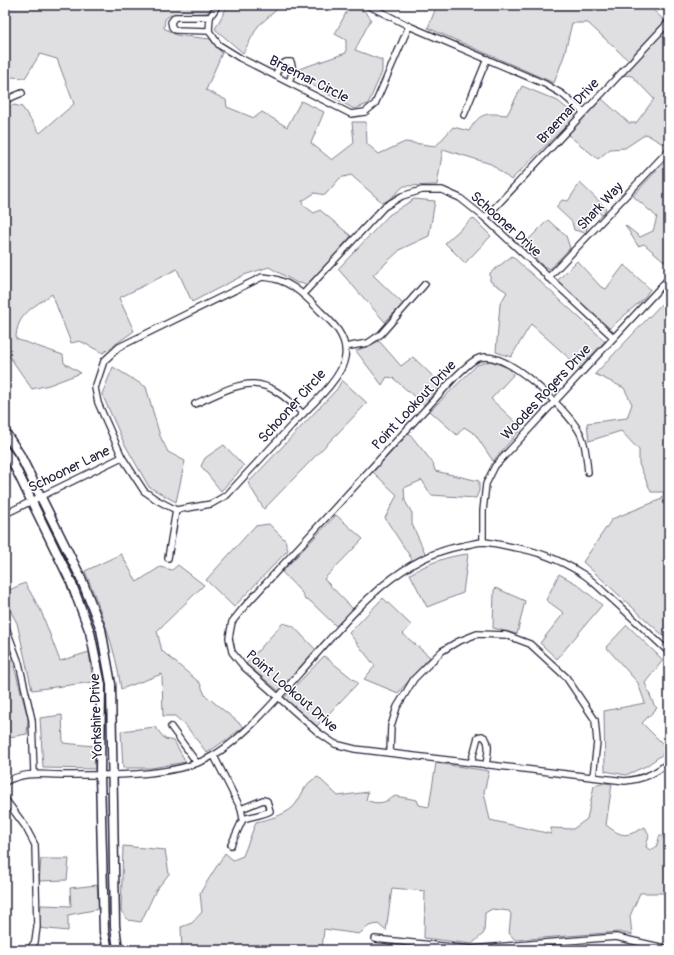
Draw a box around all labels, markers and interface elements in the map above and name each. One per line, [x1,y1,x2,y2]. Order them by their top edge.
street label: Braemar Circle [267,52,352,106]
street label: Braemar Drive [533,75,603,147]
street label: Shark Way [573,178,627,234]
street label: Schooner Drive [467,188,545,260]
street label: Woodes Rogers Drive [498,341,595,443]
street label: Point Lookout Drive [368,357,460,453]
street label: Schooner Circle [255,366,330,446]
street label: Schooner Lane [26,442,113,496]
street label: Point Lookout Drive [243,647,341,736]
street label: Yorkshire Drive [86,673,106,760]

